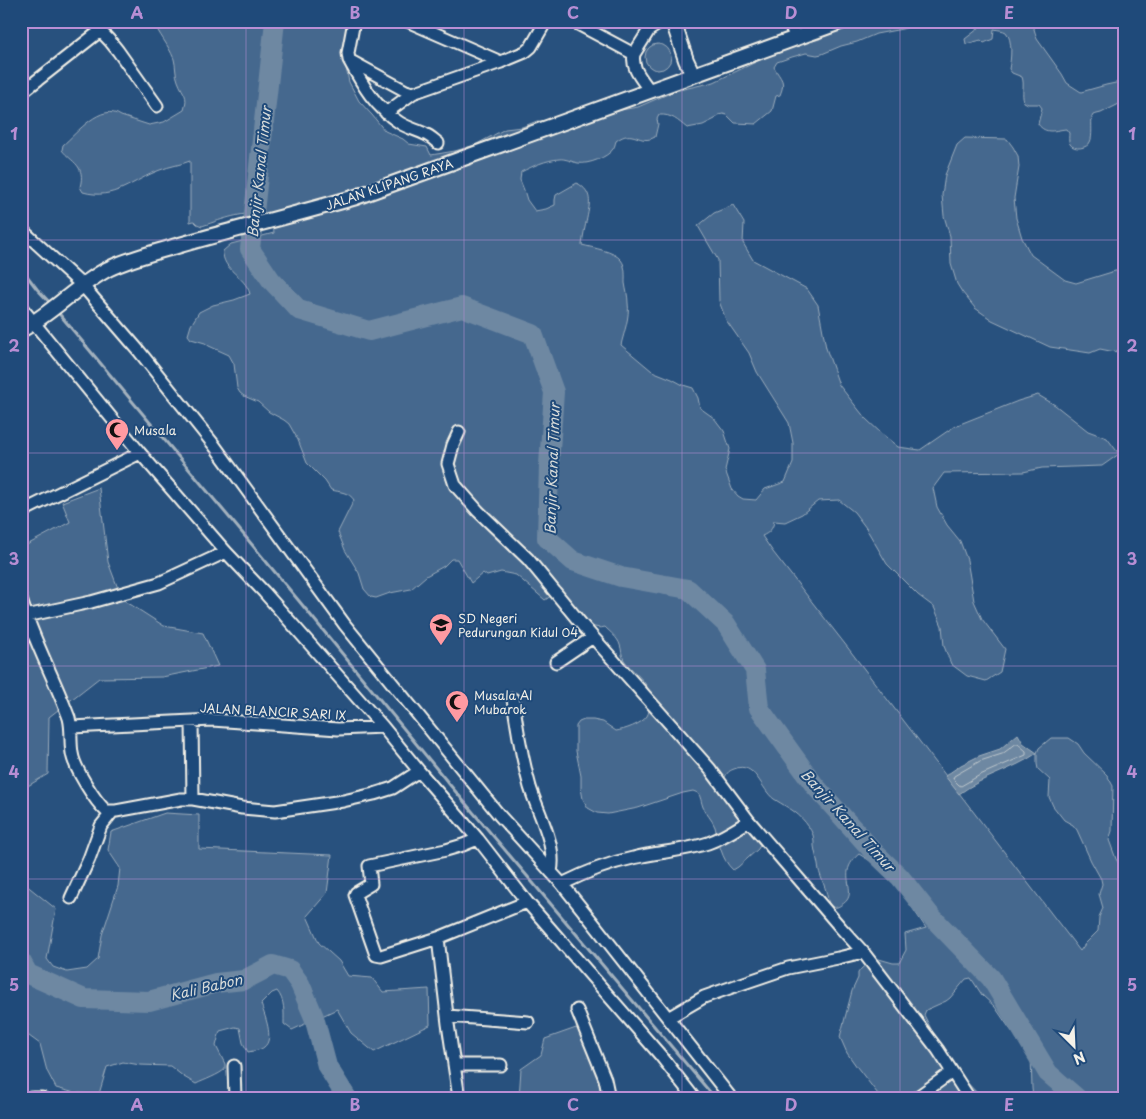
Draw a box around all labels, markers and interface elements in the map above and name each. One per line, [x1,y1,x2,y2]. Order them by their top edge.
text: A [131,0,144,24]
text: B [350,0,361,24]
text: C [567,0,579,24]
text: D [785,0,797,24]
text: E [1004,0,1014,24]
water label: Banjir Kanal Timur [242,104,277,238]
text: 1 [10,121,18,145]
text: 1 [1128,121,1136,145]
street label: JALAN KLIPANG RAYA [323,154,455,214]
text: 2 [8,333,20,357]
text: 2 [1126,333,1138,357]
water label: Banjir Kanal Timur [539,401,565,535]
mosque icon: Musala [104,417,130,451]
place label: Musala [134,421,177,439]
text: 3 [9,546,19,570]
text: 3 [1127,546,1137,570]
place label: SD Negeri Pedurungan Kidul 04 [458,609,578,641]
school or university icon: SD Negeri Pedurungan Kidul 04 [428,612,454,646]
place label: Musala Al Mubarok [474,686,532,718]
mosque icon: Musala Al Mubarok [444,689,470,723]
street label: JALAN BLANCIR SARI IX [199,698,347,724]
text: 4 [9,759,20,783]
text: 4 [1127,759,1138,783]
water label: Banjir Kanal Timur [796,764,901,877]
water label: Kali Babon [168,968,245,1005]
text: 5 [9,972,19,996]
text: 5 [1127,972,1137,996]
north arrow [1048,1022,1098,1072]
text: N [1070,1046,1089,1070]
text: A [131,1092,144,1116]
text: B [350,1092,361,1116]
text: C [567,1092,579,1116]
text: D [785,1092,797,1116]
text: E [1004,1092,1014,1116]

